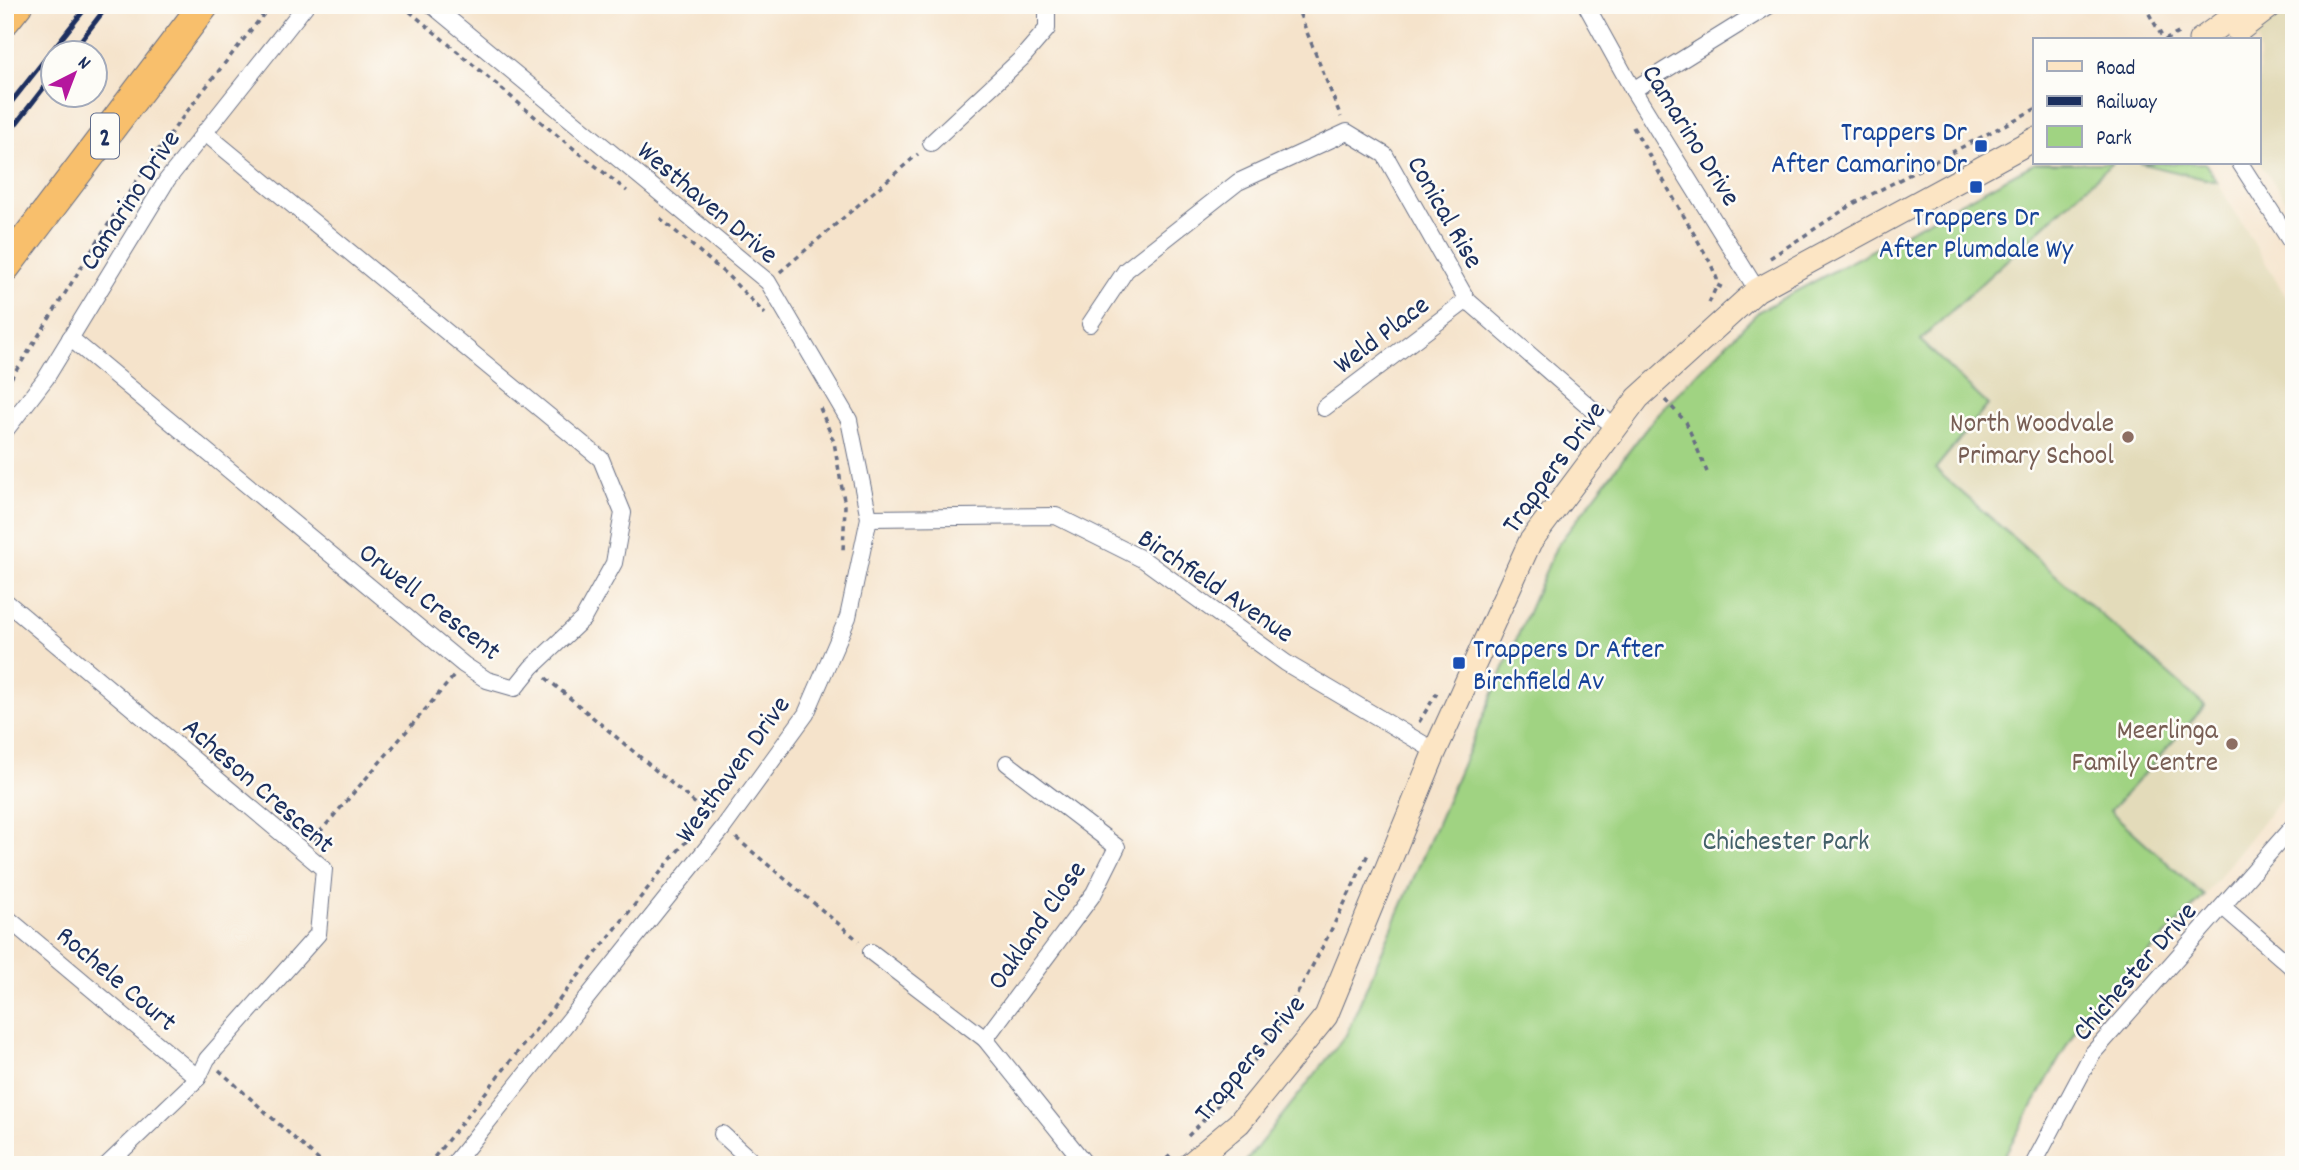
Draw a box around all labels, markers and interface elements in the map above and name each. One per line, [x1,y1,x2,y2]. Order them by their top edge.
north arrow [38,38,108,108]
legend [2033,38,2260,164]
text: N [71,51,96,77]
text: Road [2096,55,2135,85]
street label: Camarino Drive [1629,58,1748,215]
text: Railway [2096,89,2157,119]
road number: 2 [91,113,119,158]
place label: Trappers Dr After Camarino Dr [1771,115,1968,187]
street label: Camarino Drive [72,123,193,280]
text: Park [2096,125,2132,155]
street label: Westhaven Drive [626,134,785,276]
marker: Trappers Dr After Camarino Dr [1973,138,1989,154]
street label: Conical Rise [1394,150,1491,277]
marker: Trappers Dr After Plumdale Wy [1968,179,1984,195]
place label: Trappers Dr After Plumdale Wy [1879,200,2074,272]
street label: Weld Place [1327,288,1439,386]
street label: Trappers Drive [1494,394,1618,544]
place label: North Woodvale Primary School [1950,406,2114,478]
marker: North Woodvale Primary School [2120,429,2136,445]
street label: Birchfield Avenue [1128,521,1300,655]
street label: Orwell Crescent [348,535,508,673]
place label: Trappers Dr After Birchfield Av [1473,632,1664,704]
marker: Trappers Dr After Birchfield Av [1451,655,1467,671]
street label: Westhaven Drive [668,689,802,853]
street label: Acheson Crescent [172,710,342,865]
place label: Meerlinga Family Centre [2071,713,2219,785]
marker: Meerlinga Family Centre [2224,736,2240,752]
park label: Chichester Park [1702,824,1870,864]
street label: Oakland Close [980,854,1099,1000]
street label: Chichester Drive [2065,895,2209,1052]
street label: Rochele Court [46,918,184,1043]
street label: Trappers Drive [1187,988,1317,1133]

